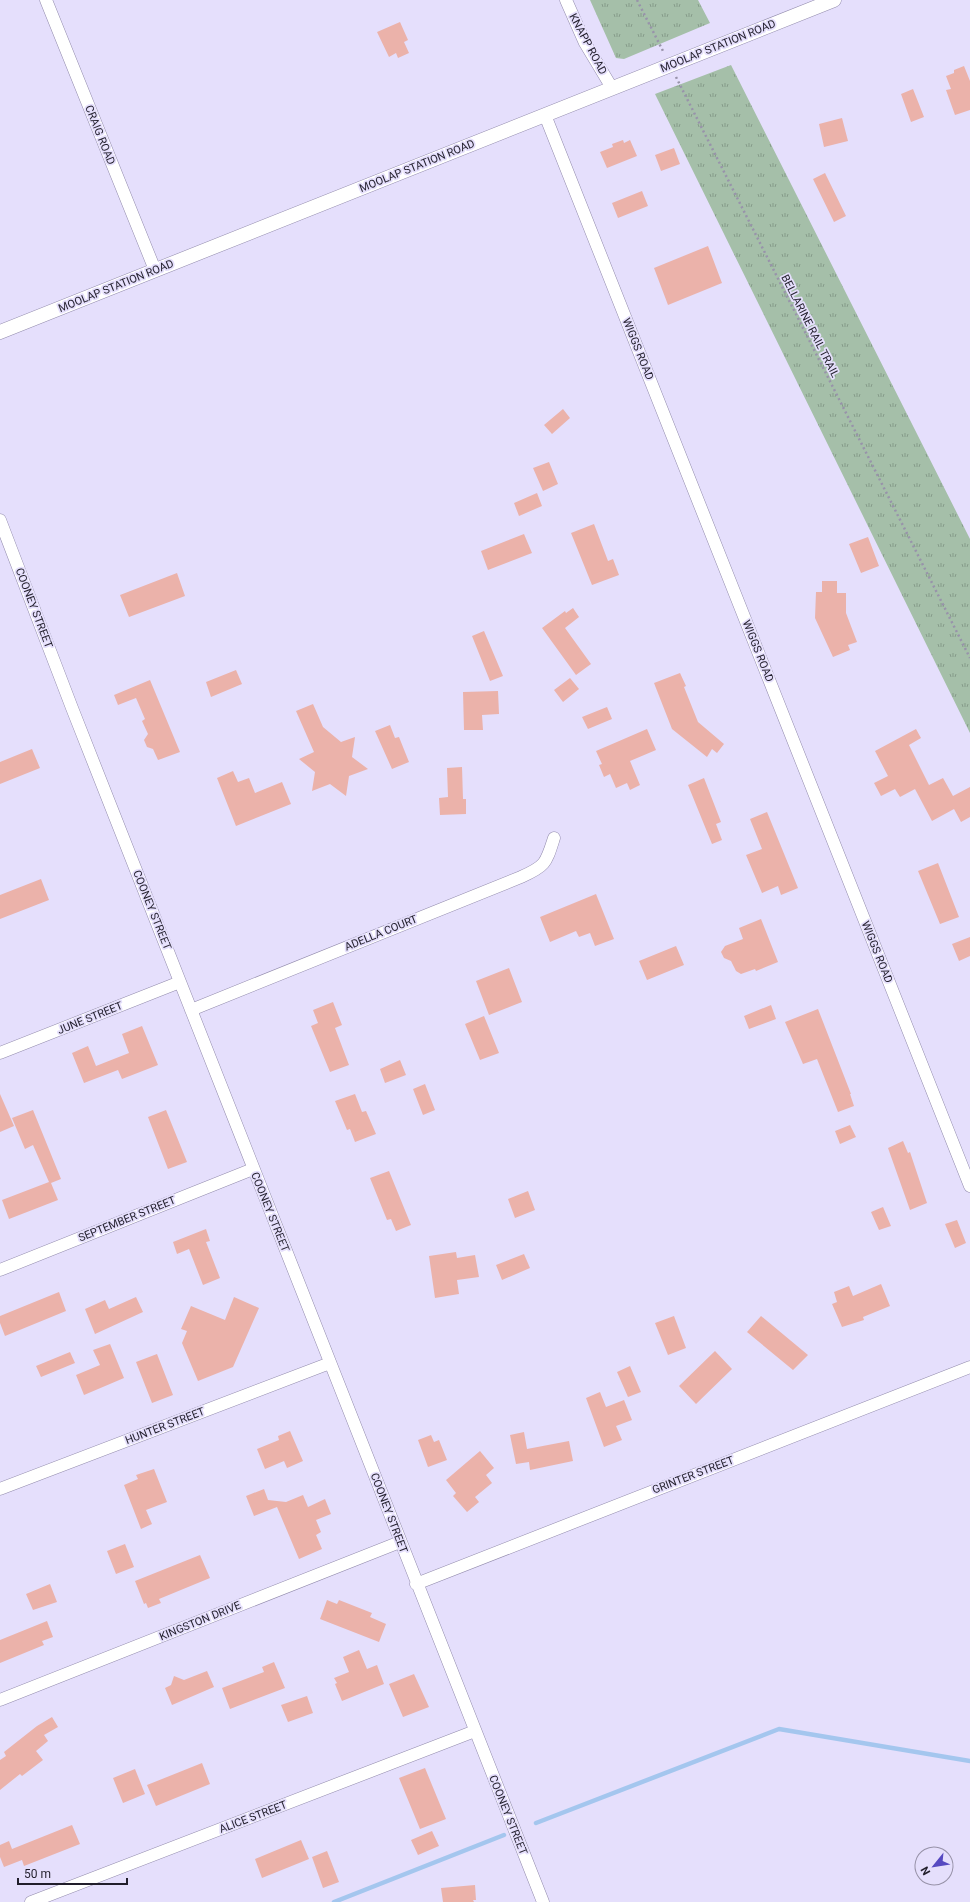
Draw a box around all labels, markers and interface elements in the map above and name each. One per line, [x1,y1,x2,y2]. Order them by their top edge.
street label: KNAPP ROAD [566,11,610,77]
street label: MOOLAP STATION ROAD [658,17,778,75]
street label: CRAIG ROAD [82,103,118,167]
street label: MOOLAP STATION ROAD [357,137,477,195]
street label: MOOLAP STATION ROAD [56,257,176,315]
street label: BELLARINE RAIL TRAIL [778,272,842,380]
street label: WIGGS ROAD [620,316,656,382]
street label: COONEY STREET [13,566,55,650]
street label: WIGGS ROAD [740,618,776,684]
street label: COONEY STREET [130,868,174,952]
street label: ADELLA COURT [343,912,420,954]
street label: WIGGS ROAD [859,919,895,985]
street label: JUNE STREET [56,999,125,1037]
street label: COONEY STREET [248,1170,292,1254]
street label: SEPTEMBER STREET [76,1193,178,1244]
street label: HUNTER STREET [123,1405,207,1447]
street label: GRINTER STREET [650,1453,736,1497]
street label: COONEY STREET [368,1471,410,1555]
street label: KINGSTON DRIVE [157,1599,243,1643]
street label: COONEY STREET [486,1773,530,1857]
street label: ALICE STREET [217,1798,289,1836]
north arrow [914,1846,954,1886]
scale bar [18,1860,127,1886]
text: N [918,1864,933,1877]
text: 50 m [24,1867,51,1881]

